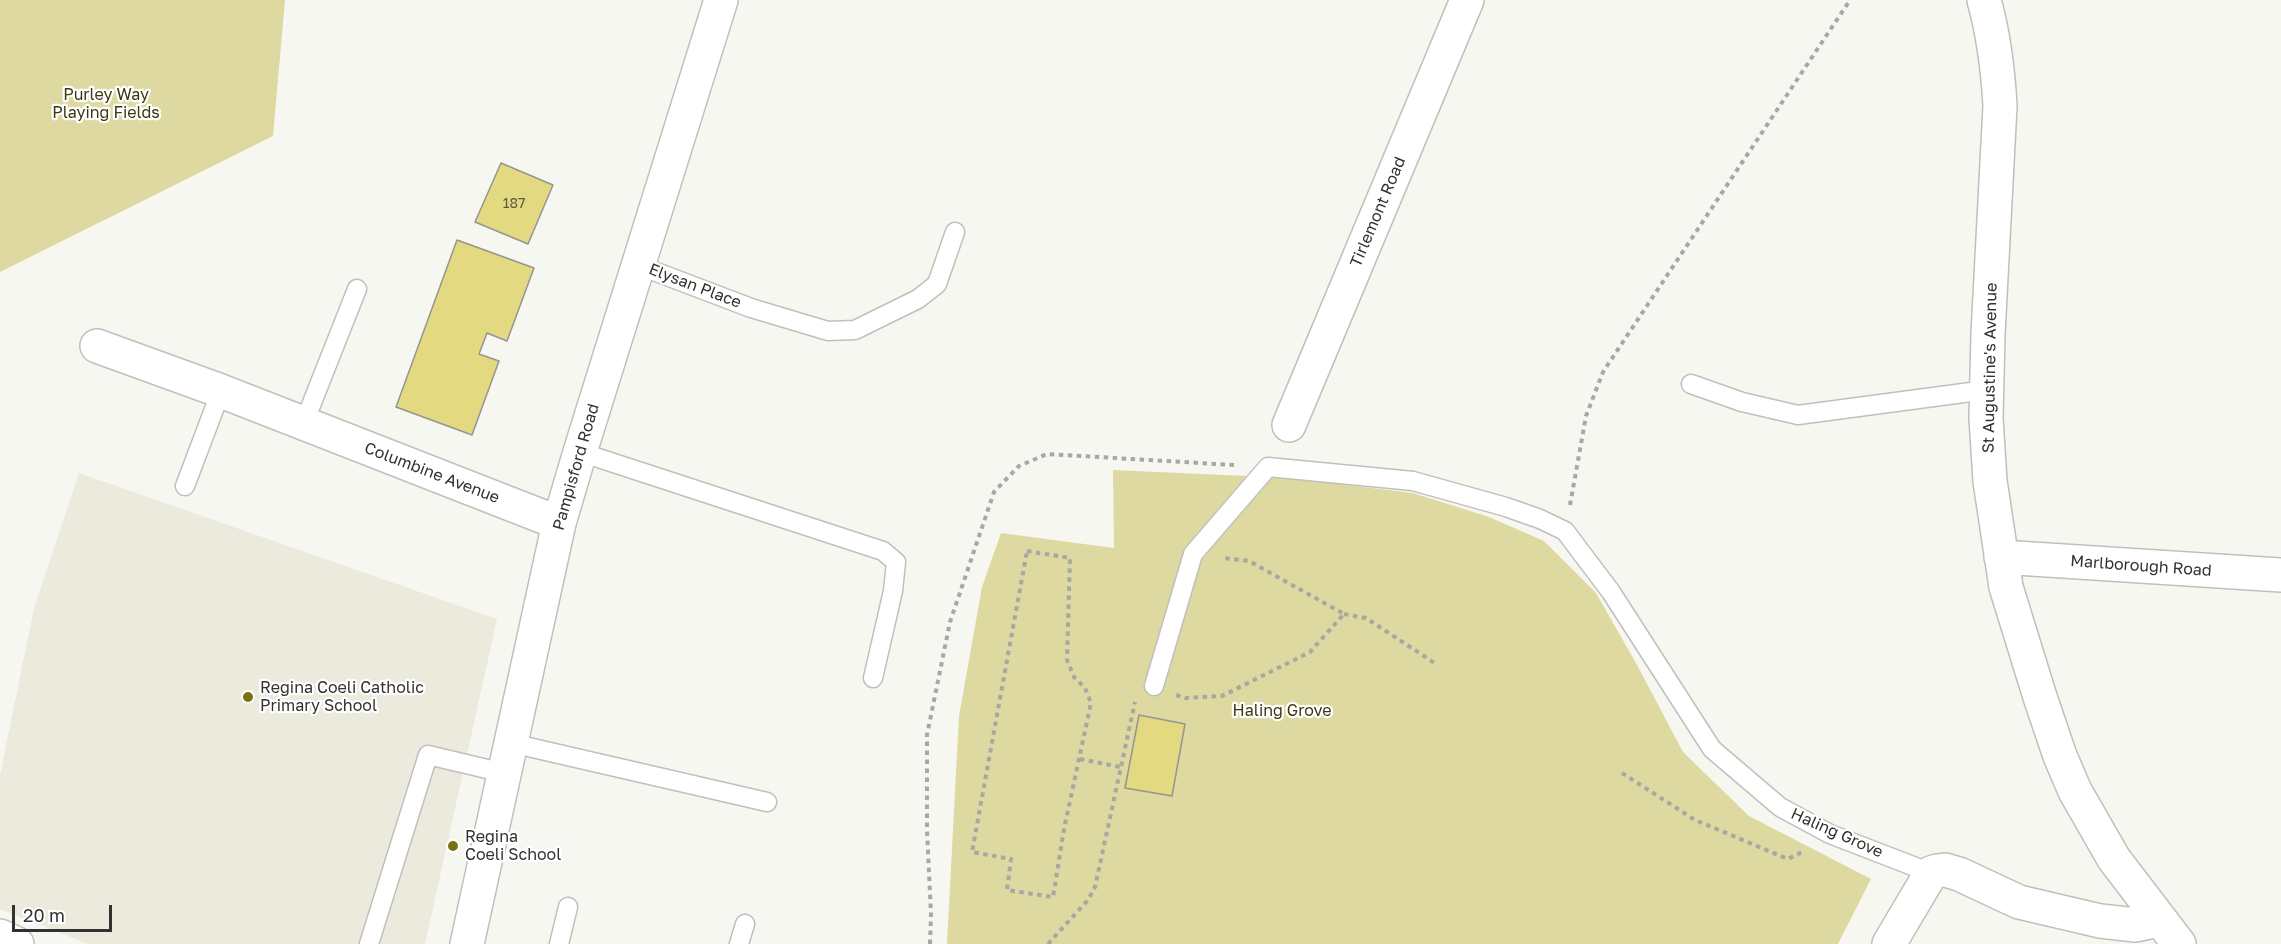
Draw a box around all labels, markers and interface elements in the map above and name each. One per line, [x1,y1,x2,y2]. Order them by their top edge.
park label: Purley Way Playing Fields [52,85,160,123]
street label: Tirlemont Road [1346,154,1410,270]
house number: 187 [503,196,525,212]
street label: Elysan Place [646,260,744,312]
street label: St Augustine's Avenue [1979,283,2001,453]
street label: Pampisford Road [549,402,603,532]
street label: Columbine Avenue [362,438,502,508]
street label: Marlborough Road [2070,551,2212,581]
place label: Regina Coeli Catholic Primary School [260,678,424,716]
marker: Regina Coeli Catholic Primary School [241,690,255,704]
park label: Haling Grove [1233,701,1331,721]
street label: Haling Grove [1788,804,1886,862]
place label: Regina Coeli School [465,827,561,865]
marker: Regina Coeli School [446,839,460,853]
scale bar [15,893,116,931]
text: 20 m [23,904,65,926]

